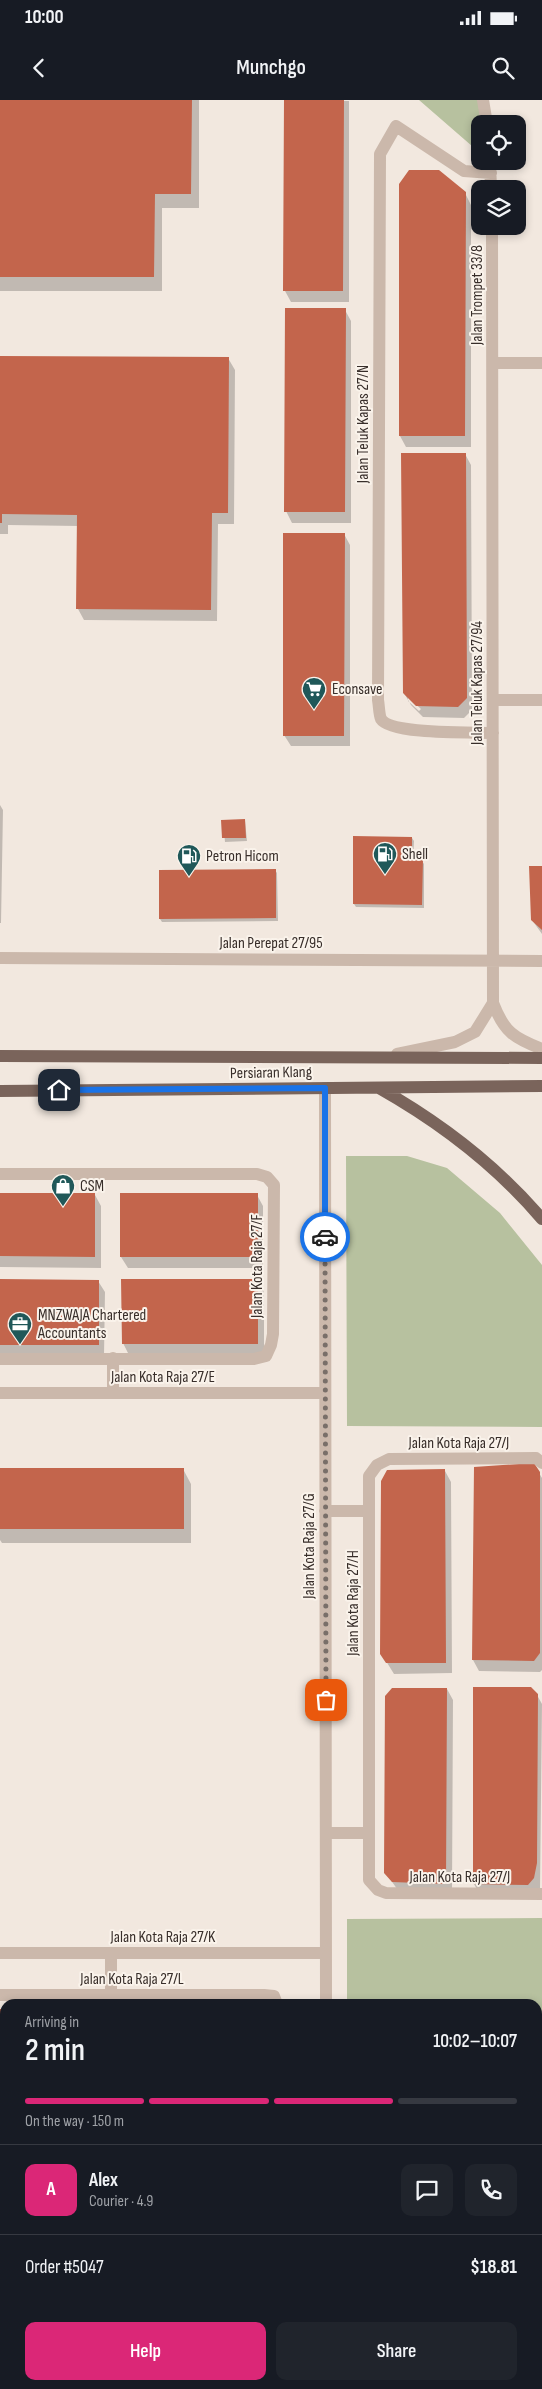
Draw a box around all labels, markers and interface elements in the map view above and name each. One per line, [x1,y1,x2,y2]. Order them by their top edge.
text: 10:00 [25,6,64,29]
icon: back [25,54,53,82]
text: Munchgo [236,54,306,81]
icon: search [489,54,517,82]
map controls [471,115,526,235]
button: locate [471,115,526,170]
button: layers [471,180,526,235]
street label: Jalan Trompet 33/8 [468,245,487,346]
street label: Jalan Teluk Kapas 27/N [354,365,373,484]
street label: Jalan Teluk Kapas 27/94 [468,621,487,746]
supermarket icon: Econsave [301,676,327,710]
place label: Econsave [332,680,383,699]
fuel station icon: Shell [372,841,398,875]
fuel station icon: Petron Hicom [176,843,202,877]
place label: Shell [402,845,428,864]
place label: Petron Hicom [206,847,279,866]
street label: Jalan Perepat 27/95 [218,934,323,953]
street label: Persiaran Klang [230,1063,312,1083]
pin [38,1069,80,1111]
icon: home [45,1076,73,1104]
shop icon: CSM [50,1173,76,1207]
place label: CSM [80,1177,104,1196]
courier [300,1212,350,1262]
street label: Jalan Kota Raja 27/F [248,1214,267,1319]
icon: car [311,1223,339,1251]
place label: MNZWAJA Chartered Accountants [37,1306,146,1343]
office icon: MNZWAJA Chartered Accountants [7,1311,33,1345]
street label: Jalan Kota Raja 27/E [110,1368,215,1387]
street label: Jalan Kota Raja 27/J [408,1434,509,1453]
street label: Jalan Kota Raja 27/G [300,1493,319,1600]
street label: Jalan Kota Raja 27/H [344,1550,363,1657]
pin [305,1679,347,1721]
icon: bag [312,1686,340,1714]
street label: Jalan Kota Raja 27/J [409,1868,510,1887]
street label: Jalan Kota Raja 27/K [110,1928,216,1947]
street label: Jalan Kota Raja 27/L [79,1970,184,1989]
text: Arriving in [25,2013,79,2032]
text: 10:02–10:07 [433,2030,517,2053]
text: 2 min [25,2031,85,2070]
text: On the way · 150 m [25,2112,124,2131]
button: chat [401,2164,453,2216]
button: phone [465,2164,517,2216]
text: Alex [89,2169,118,2192]
text: A [46,2178,56,2201]
text: Courier · 4.9 [89,2192,153,2211]
text: Order #5047 [25,2256,104,2279]
text: $18.81 [470,2256,517,2279]
button: Help [25,2322,266,2380]
button: Share [276,2322,517,2380]

